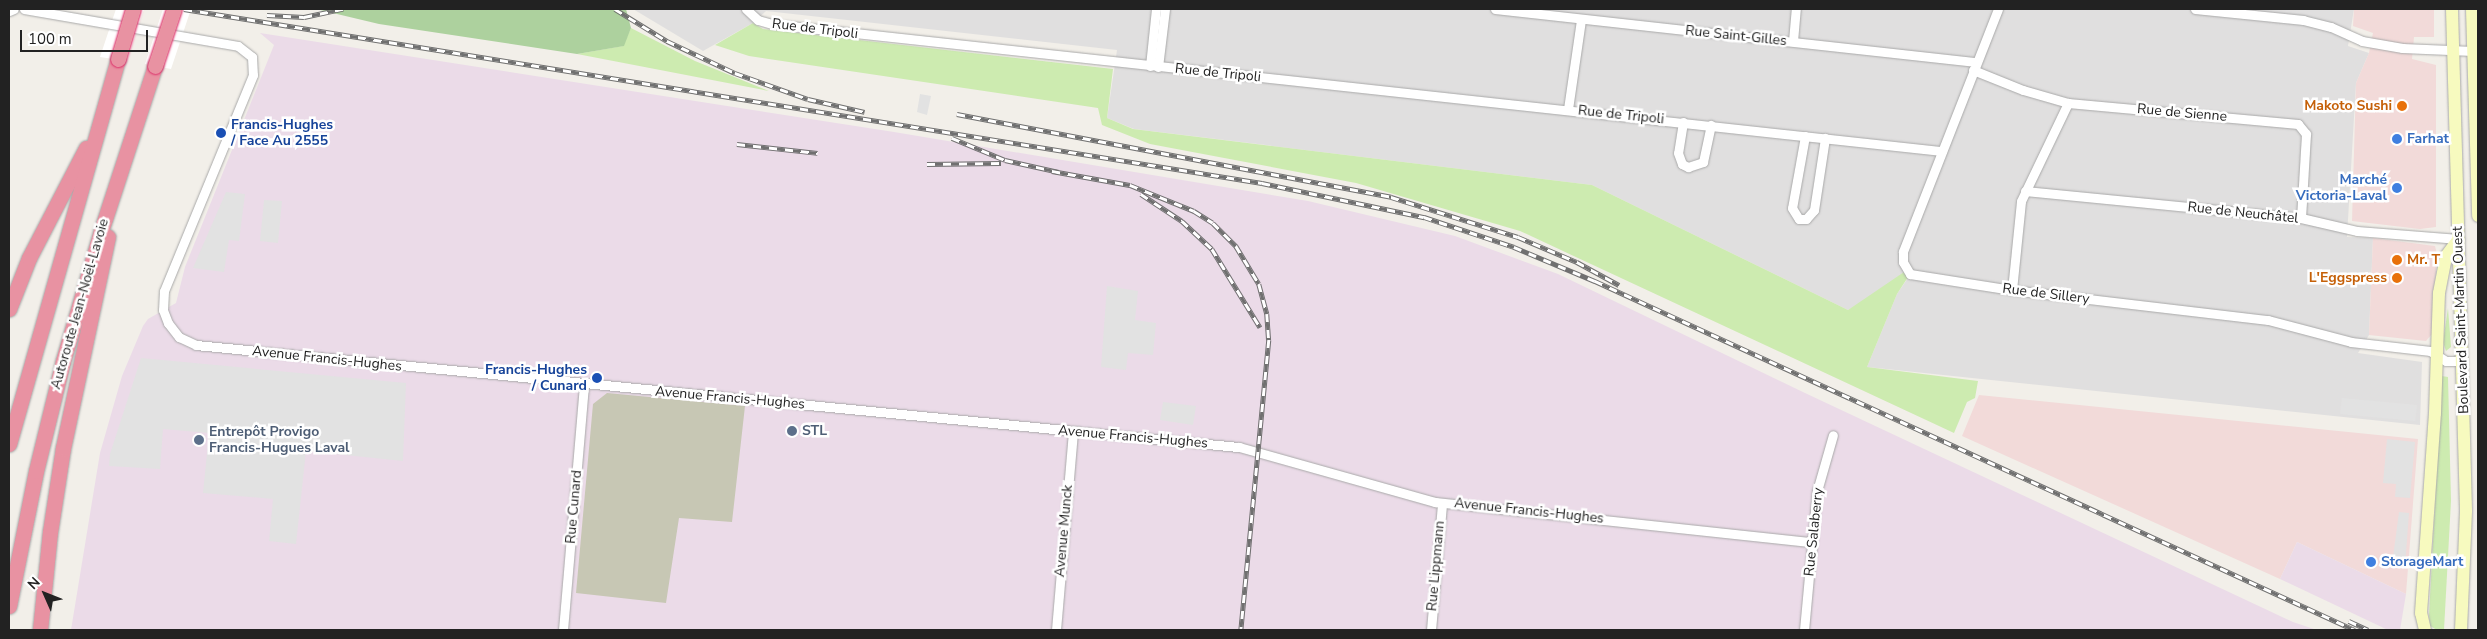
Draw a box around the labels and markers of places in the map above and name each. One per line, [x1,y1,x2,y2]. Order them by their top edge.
place label: Makoto Sushi [2304,98,2392,114]
marker: Makoto Sushi [2396,100,2408,112]
place label: Francis-Hughes / Face Au 2555 [231,117,333,150]
marker: Francis-Hughes / Face Au 2555 [215,127,227,139]
place label: Farhat [2407,131,2449,147]
marker: Farhat [2391,133,2403,145]
place label: Marché Victoria-Laval [2296,172,2387,204]
marker: Marché Victoria-Laval [2391,182,2403,194]
place label: Mr. T [2407,252,2440,268]
marker: Mr. T [2391,254,2403,266]
place label: L'Eggspress [2309,270,2387,286]
marker: L'Eggspress [2391,272,2403,284]
place label: Francis-Hughes / Cunard [485,362,587,394]
marker: Francis-Hughes / Cunard [591,372,603,384]
place label: STL [802,423,827,439]
place label: Entrepôt Provigo Francis-Hugues Laval [209,424,350,457]
marker: STL [786,425,798,437]
marker: Entrepôt Provigo Francis-Hugues Laval [193,434,205,446]
place label: StorageMart [2381,554,2463,570]
marker: StorageMart [2365,556,2377,568]

